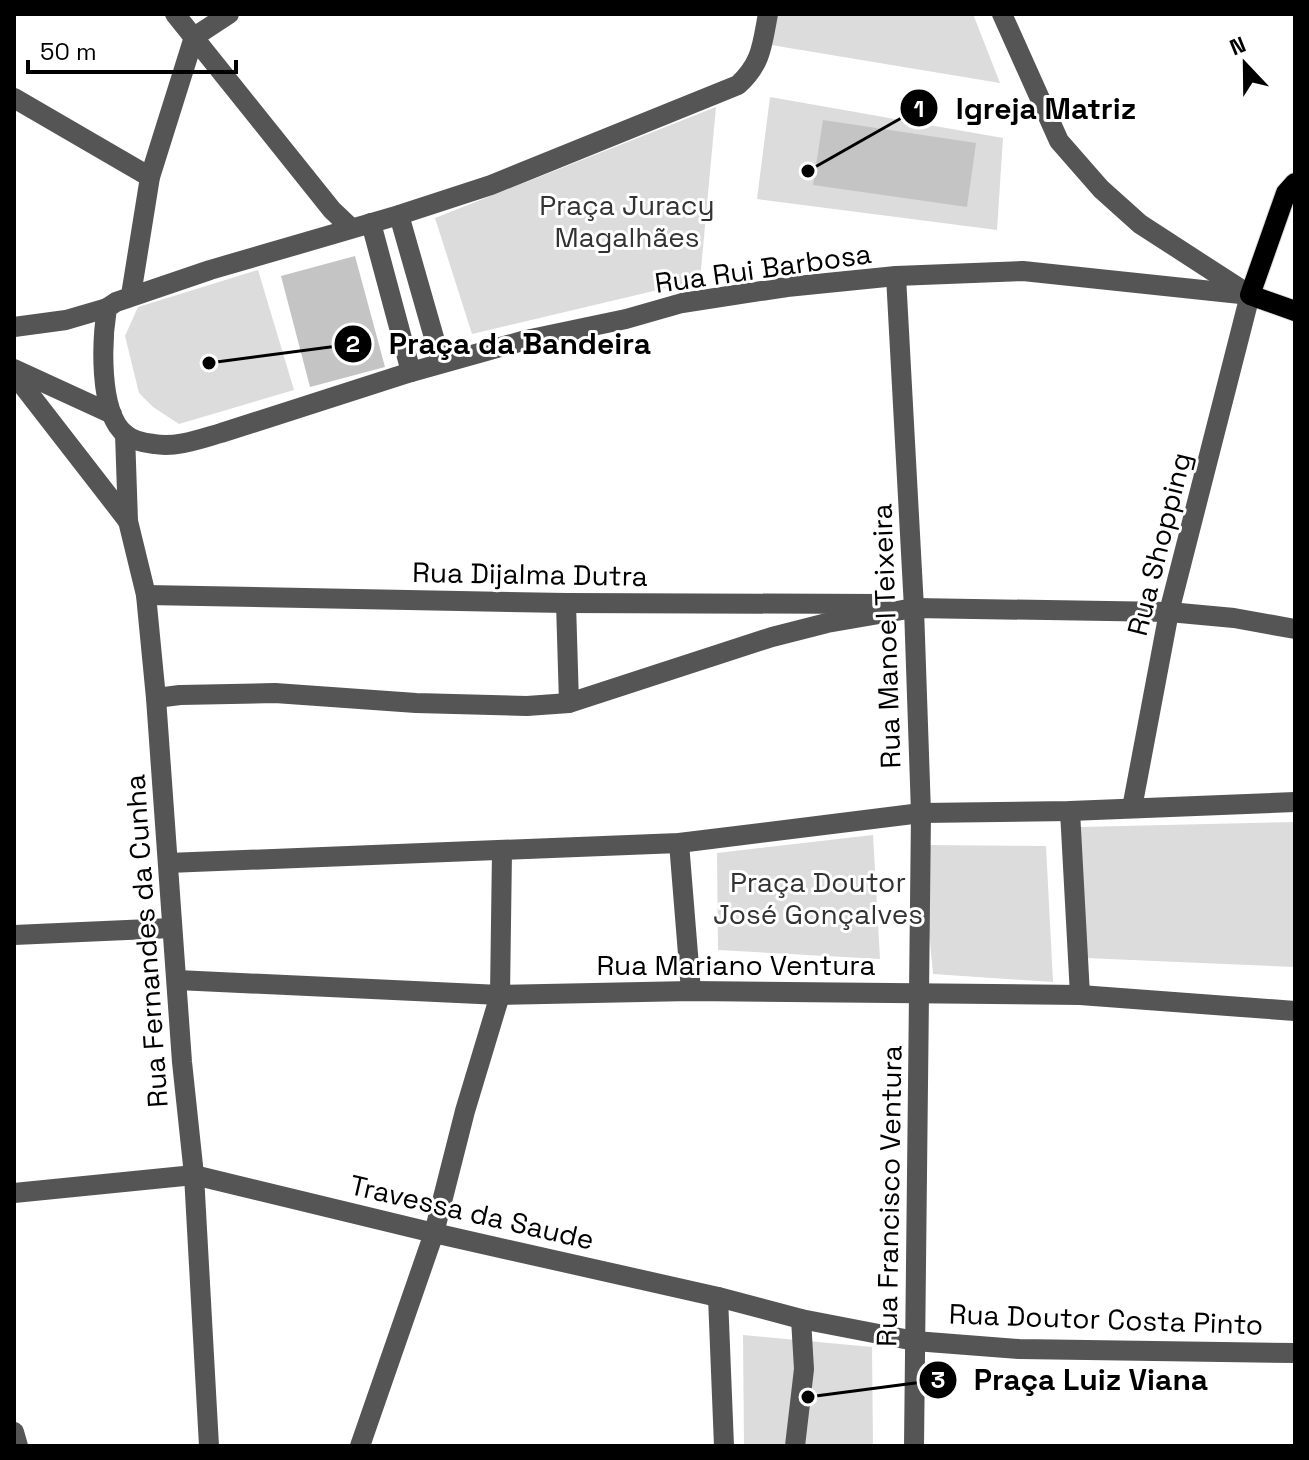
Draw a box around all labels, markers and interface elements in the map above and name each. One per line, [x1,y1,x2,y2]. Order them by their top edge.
scale bar [28,24,236,74]
north arrow [1205,24,1285,104]
text: N [1225,30,1250,61]
text: 50 m [40,36,97,67]
callout: Igreja Matriz [899,81,1152,135]
text: Igreja Matriz [956,89,1136,128]
text: 1 [914,93,924,124]
park label: Praça Juracy Magalhães [539,187,715,255]
street label: Rua Rui Barbosa [652,235,874,301]
callout: Praça da Bandeira [333,317,667,371]
text: Praça da Bandeira [389,324,651,363]
text: 2 [346,328,360,359]
street label: Rua Shopping [1119,449,1199,639]
street label: Rua Manoel Teixeira [863,503,909,769]
street label: Rua Dijalma Dutra [412,554,648,594]
street label: Rua Fernandes da Cunha [116,773,176,1109]
park label: Praça Doutor José Gonçalves [713,864,923,932]
street label: Rua Mariano Ventura [596,947,876,983]
street label: Rua Francisco Ventura [868,1045,910,1347]
street label: Travessa da Saude [346,1166,598,1258]
street label: Rua Doutor Costa Pinto [948,1296,1264,1342]
callout: Praça Luiz Viana [918,1353,1224,1407]
text: Praça Luiz Viana [974,1360,1208,1399]
text: 3 [931,1364,945,1395]

